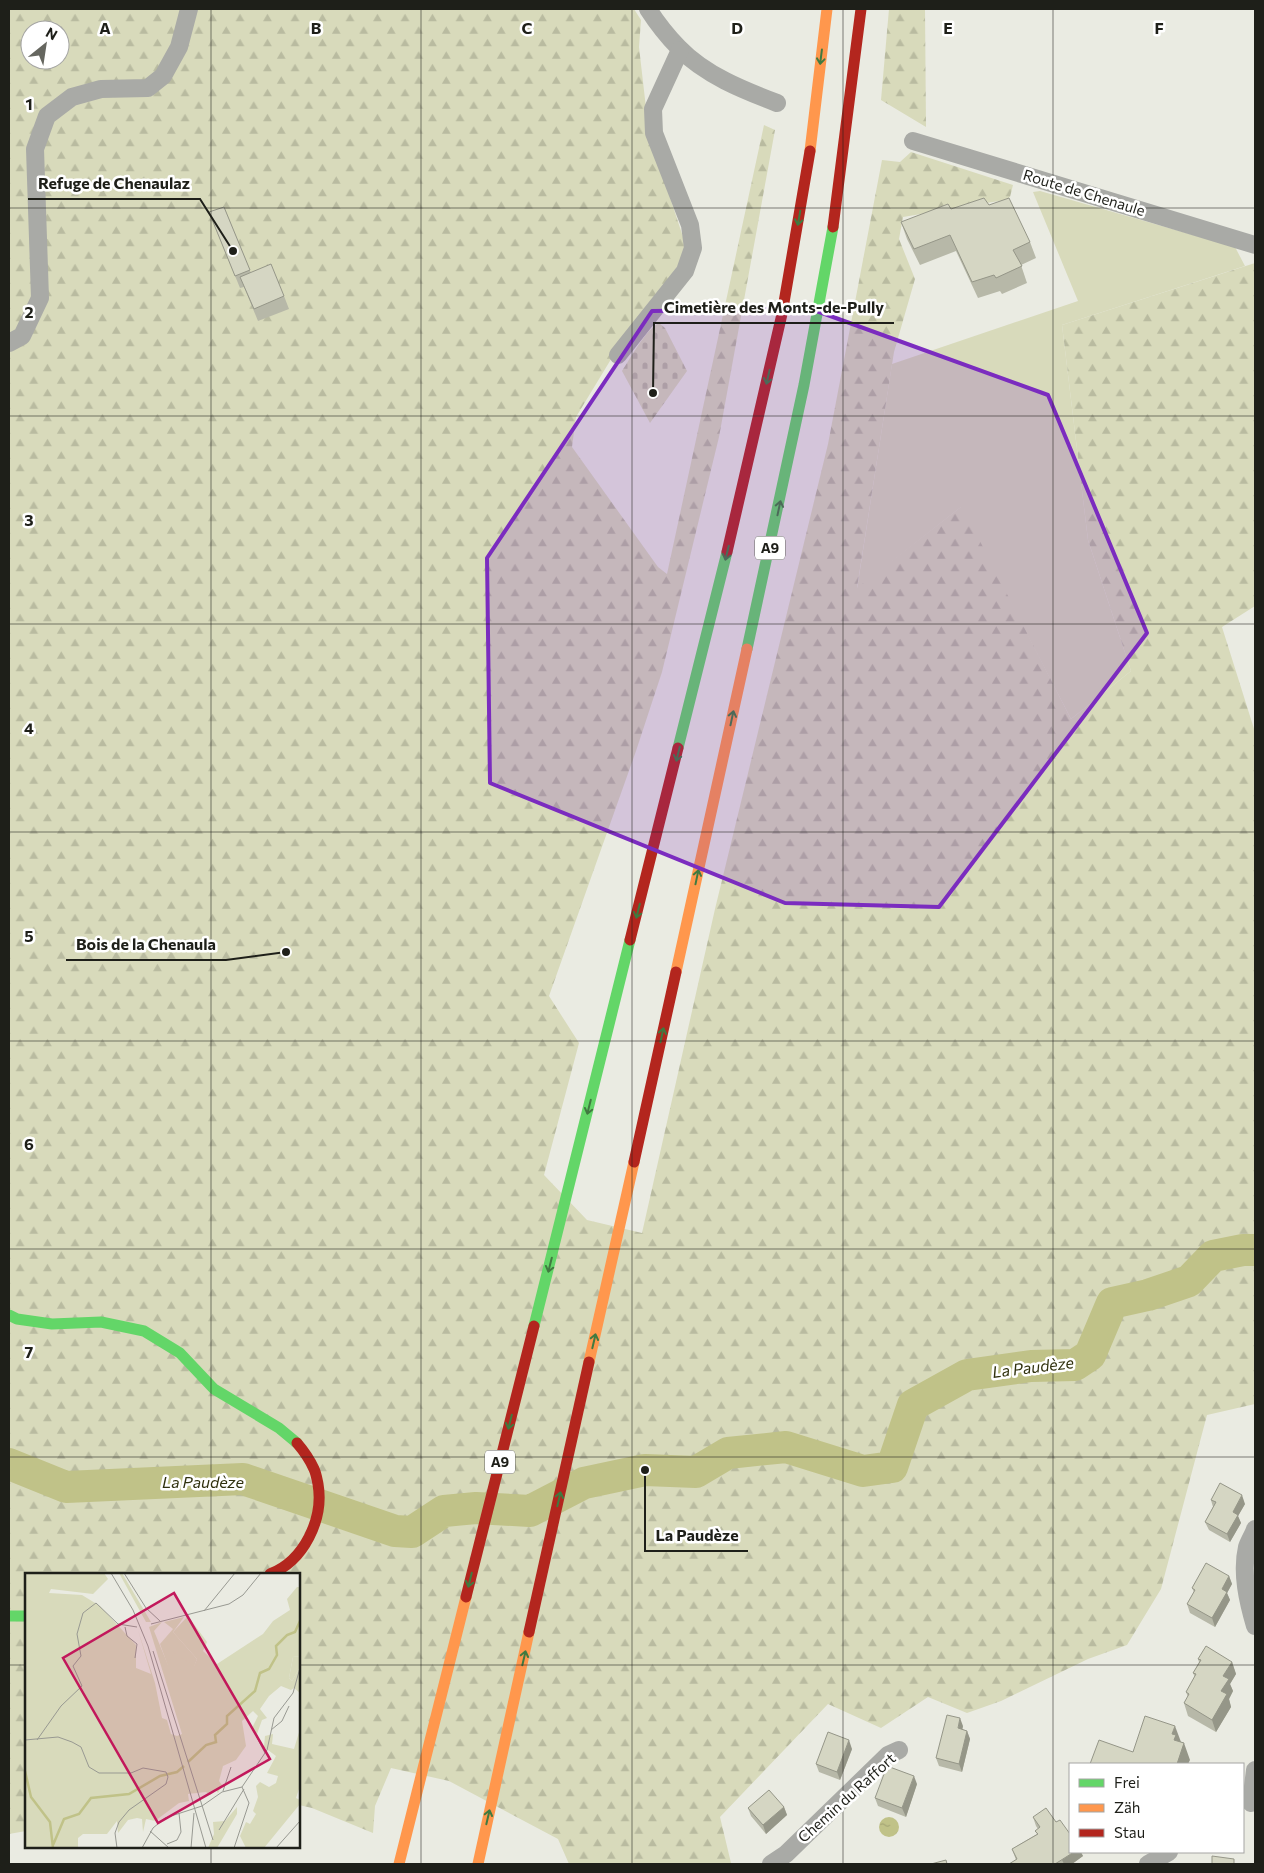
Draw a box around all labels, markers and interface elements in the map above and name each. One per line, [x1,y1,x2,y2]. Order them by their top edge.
text: A [99,18,111,37]
text: B [311,18,322,37]
text: C [522,18,533,37]
text: D [731,18,743,37]
text: E [943,18,953,37]
text: F [1154,18,1164,37]
north arrow [20,20,70,70]
text: N [43,23,61,43]
one-way arrow [816,49,826,65]
text: 1 [25,94,33,113]
street label: Route de Chenaule [1021,165,1147,219]
callout: Refuge de Chenaulaz [28,168,200,199]
text: Refuge de Chenaulaz [38,173,190,192]
one-way arrow [793,210,803,226]
callout: Cimetière des Monts-de-Pully [654,292,894,323]
text: Cimetière des Monts-de-Pully [664,297,884,316]
text: 2 [24,302,34,321]
one-way arrow [762,369,772,385]
one-way arrow [774,501,784,517]
text: 3 [24,510,34,529]
road number: A9 [755,536,785,560]
one-way arrow [722,544,731,560]
one-way arrow [728,711,737,727]
text: 4 [24,718,34,737]
one-way arrow [673,745,682,761]
one-way arrow [693,869,702,885]
one-way arrow [633,903,642,919]
text: 5 [24,926,34,945]
callout: Bois de la Chenaula [66,929,226,960]
text: Bois de la Chenaula [76,934,216,953]
one-way arrow [658,1028,667,1044]
one-way arrow [584,1099,593,1115]
text: 6 [24,1134,34,1153]
one-way arrow [544,1256,554,1272]
one-way arrow [590,1333,599,1349]
text: 7 [25,1342,34,1361]
water label: La Paudèze [991,1352,1075,1381]
one-way arrow [505,1414,514,1430]
road number: A9 [485,1450,515,1474]
water label: La Paudèze [162,1472,245,1491]
one-way arrow [555,1492,564,1508]
callout: La Paudèze [645,1520,748,1551]
text: La Paudèze [655,1525,739,1544]
one-way arrow [465,1571,474,1587]
inset map [25,1573,300,1848]
one-way arrow [520,1650,529,1666]
street label: Chemin du Raffort [794,1749,899,1846]
legend [1069,1763,1244,1853]
text: Frei [1114,1773,1140,1791]
text: Zäh [1114,1798,1140,1816]
one-way arrow [484,1809,494,1825]
text: Stau [1114,1823,1145,1841]

